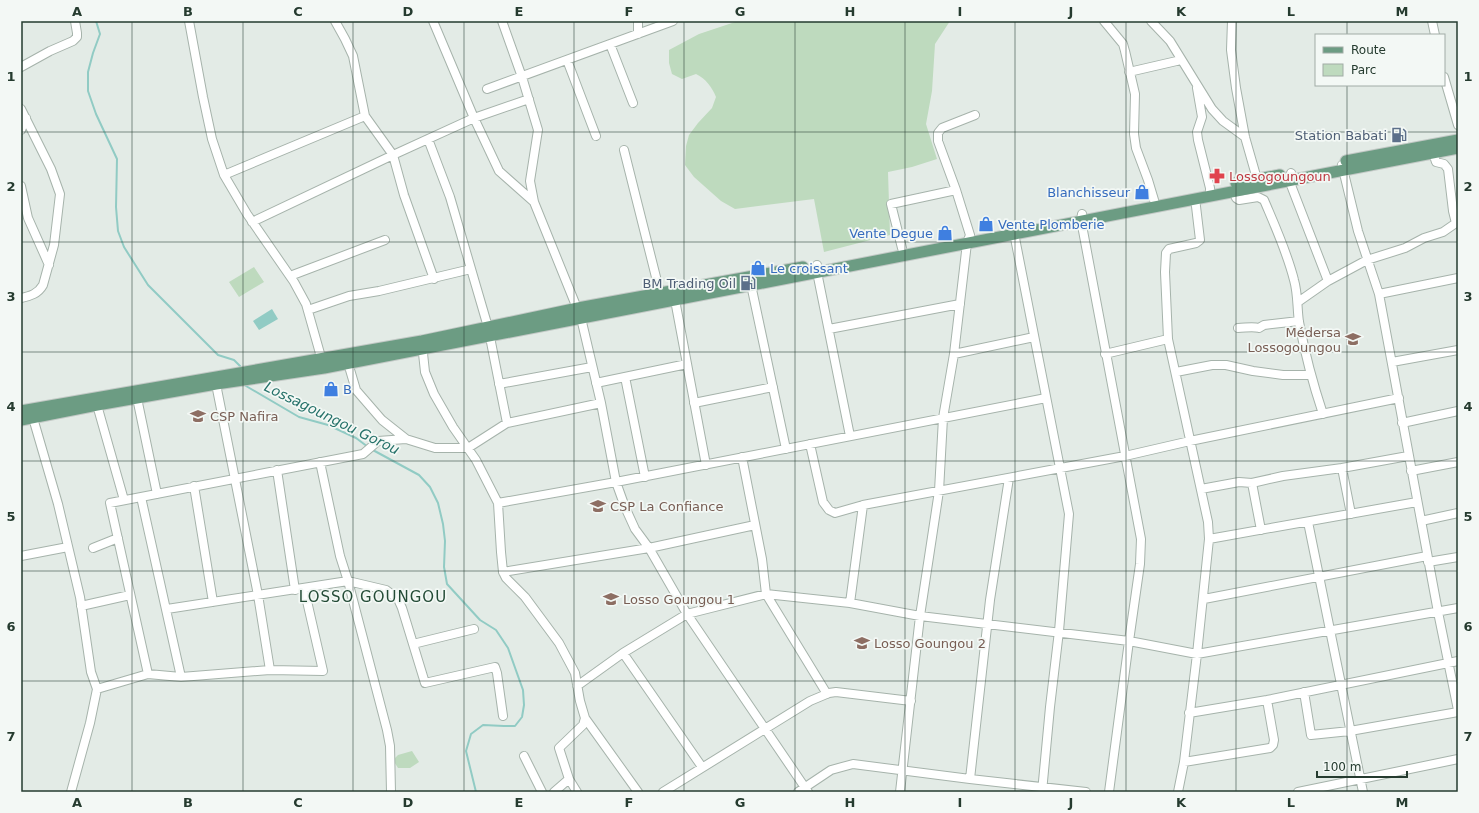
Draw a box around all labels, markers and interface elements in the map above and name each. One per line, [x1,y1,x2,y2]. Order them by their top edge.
text: A [72,4,82,19]
text: B [183,4,193,19]
text: C [293,4,303,19]
text: D [403,4,414,19]
text: E [515,4,523,19]
text: F [625,4,633,19]
text: G [735,4,745,19]
text: H [845,4,855,19]
text: I [958,4,962,19]
text: J [1068,4,1073,19]
text: K [1176,4,1187,19]
text: L [1287,4,1295,19]
text: M [1396,4,1408,19]
legend [1315,34,1445,86]
text: Route [1351,43,1386,57]
text: Parc [1351,63,1376,77]
text: 1 [6,69,16,84]
text: 1 [1463,69,1473,84]
fuel station icon: Station Babati [1390,126,1408,144]
place label: Station Babati [1295,128,1387,143]
pharmacy icon: Lossogoungoun [1208,167,1226,185]
place label: Lossogoungoun [1229,169,1331,184]
text: 2 [6,179,16,194]
text: 2 [1463,179,1473,194]
shop icon: Blanchisseur [1133,183,1151,201]
place label: Blanchisseur [1047,185,1131,200]
shop icon: Vente Plomberie [977,215,995,233]
place label: Vente Plomberie [998,217,1105,232]
shop icon: Vente Degue [936,224,954,242]
place label: Vente Degue [849,226,933,241]
shop icon: Le croissant [749,259,767,277]
place label: Le croissant [770,261,848,276]
fuel station icon: BM Trading Oil [739,274,757,292]
place label: BM Trading Oil [642,276,736,291]
text: 3 [6,289,16,304]
text: 3 [1463,289,1473,304]
place label: Médersa Lossogoungou [1247,325,1341,355]
school or university icon: Médersa Lossogoungou [1344,330,1362,348]
water label: Lossagoungou Gorou [262,378,402,458]
shop icon: B [322,380,340,398]
place label: B [343,382,352,397]
text: 4 [6,399,16,414]
text: 4 [1463,399,1473,414]
school or university icon: CSP Nafira [189,407,207,425]
place label: CSP Nafira [210,409,279,424]
school or university icon: CSP La Confiance [589,497,607,515]
place label: CSP La Confiance [610,499,723,514]
text: 5 [6,509,16,524]
text: 5 [1463,509,1473,524]
district label: LOSSO GOUNGOU [299,588,447,606]
school or university icon: Losso Goungou 1 [602,590,620,608]
place label: Losso Goungou 1 [623,592,735,607]
text: 6 [6,619,16,634]
text: 6 [1463,619,1473,634]
school or university icon: Losso Goungou 2 [853,634,871,652]
place label: Losso Goungou 2 [874,636,986,651]
text: 7 [6,729,16,744]
text: 7 [1463,729,1473,744]
scale bar [1317,753,1407,779]
text: 100 m [1323,760,1361,774]
text: A [72,795,82,810]
text: B [183,795,193,810]
text: C [293,795,303,810]
text: D [403,795,414,810]
text: E [515,795,523,810]
text: F [625,795,633,810]
text: G [735,795,745,810]
text: H [845,795,855,810]
text: I [958,795,962,810]
text: J [1068,795,1073,810]
text: K [1176,795,1187,810]
text: L [1287,795,1295,810]
text: M [1396,795,1408,810]

